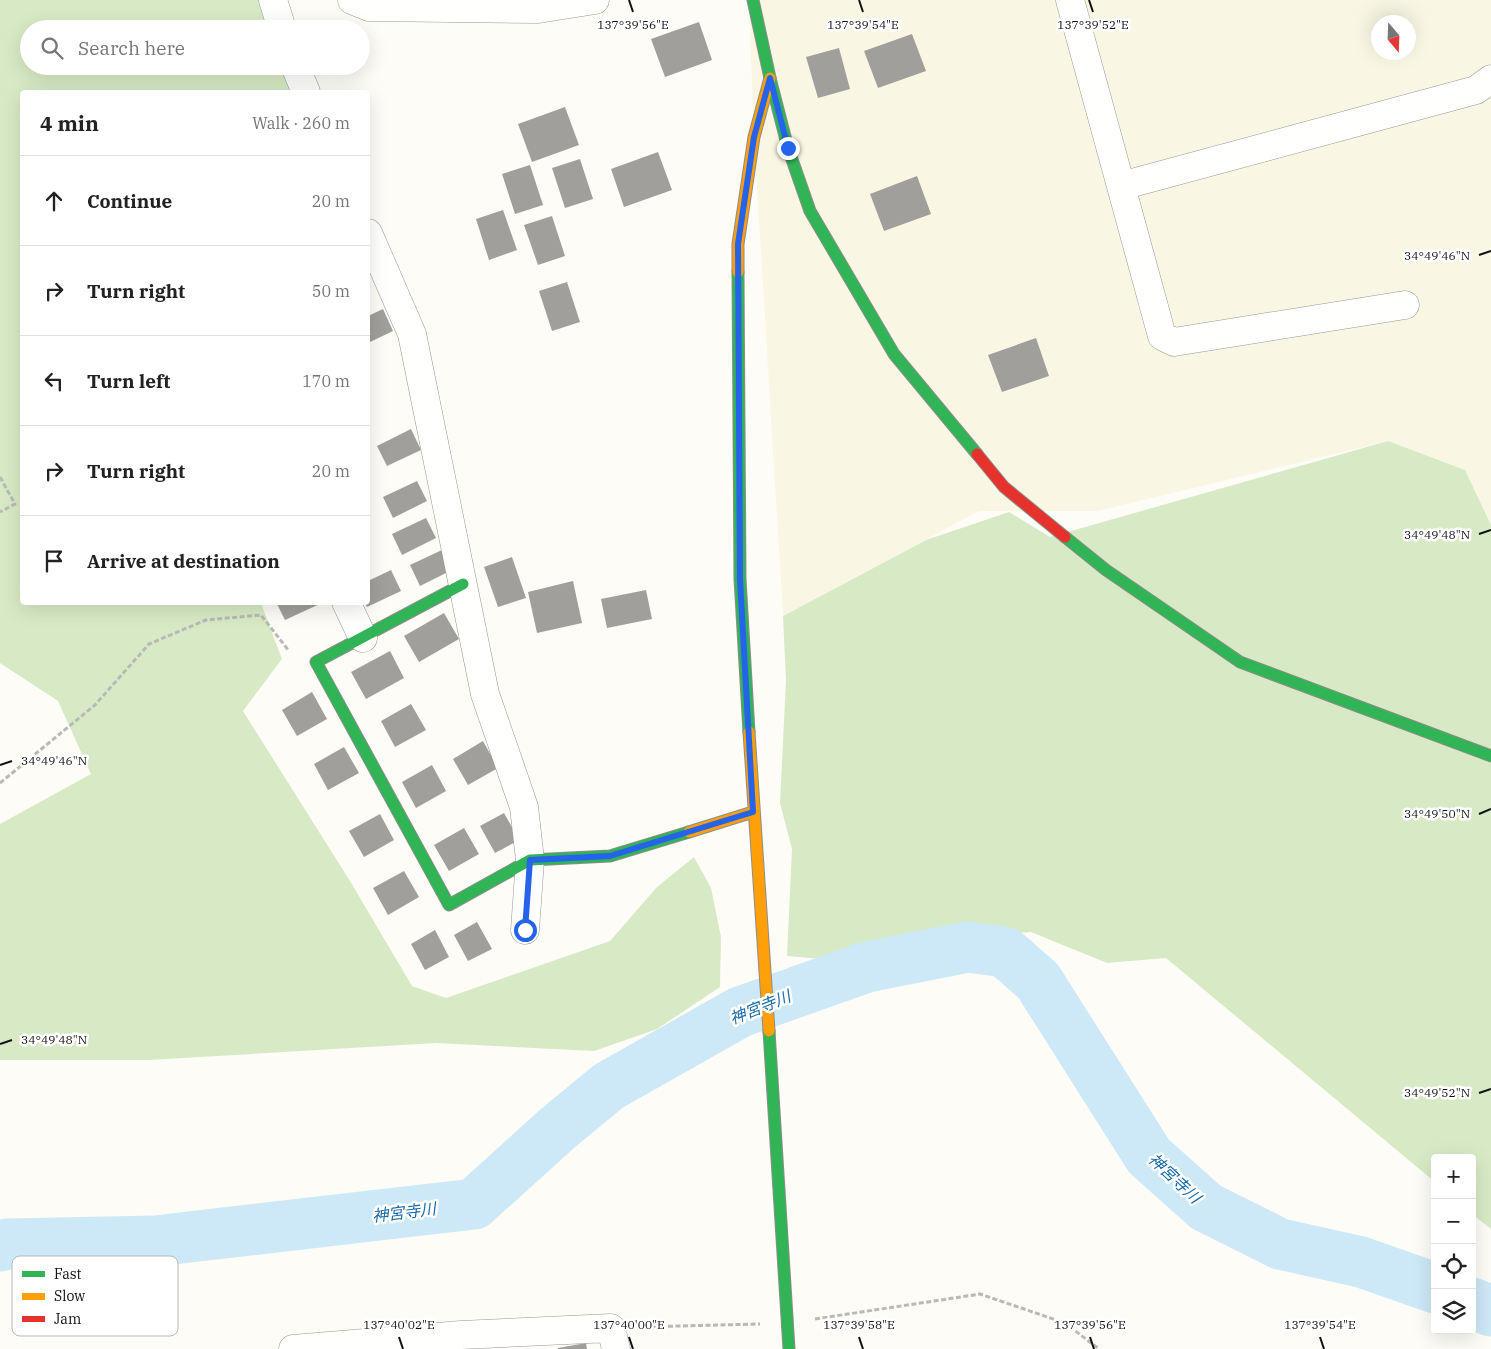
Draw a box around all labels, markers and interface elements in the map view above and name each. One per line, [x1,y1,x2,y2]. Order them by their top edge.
north arrow [1371,15,1416,60]
text: 137°39'56"E [597,17,669,32]
text: 137°39'54"E [827,17,899,32]
text: 137°39'52"E [1057,17,1129,32]
search box [20,20,370,75]
icon: search [38,34,66,62]
text: Search here [78,36,185,60]
text: 4 min [40,109,99,137]
text: Walk · 260 m [252,113,350,133]
route end [777,137,800,160]
icon: ahead [40,187,68,215]
text: Continue [87,189,172,213]
text: 20 m [312,191,350,211]
text: 34°49'46"N [1404,248,1470,263]
icon: right [40,277,68,305]
text: Turn right [87,279,185,303]
text: 50 m [312,281,350,301]
icon: left [40,367,68,395]
text: Turn left [87,369,170,393]
text: 170 m [302,371,350,391]
icon: right [40,457,68,485]
text: Turn right [87,459,185,483]
text: 20 m [312,461,350,481]
text: 34°49'48"N [1404,527,1470,542]
icon: arrive [40,547,68,575]
text: Arrive at destination [87,549,280,573]
text: 34°49'46"N [21,753,87,768]
text: 34°49'50"N [1404,806,1470,821]
route start [514,919,537,942]
water label: 神宮寺川 [727,985,795,1028]
text: 34°49'48"N [21,1032,87,1047]
text: 34°49'52"N [1404,1085,1470,1100]
water label: 神宮寺川 [1145,1149,1207,1208]
map controls [1431,1154,1476,1334]
button: + [1431,1154,1476,1199]
water label: 神宮寺川 [371,1198,439,1226]
button: − [1431,1199,1476,1244]
button: locate [1431,1244,1476,1289]
legend [12,1256,178,1336]
text: Fast [54,1265,82,1283]
text: Slow [54,1287,85,1305]
button: layers [1431,1289,1476,1334]
text: Jam [54,1310,81,1328]
text: 137°40'02"E [363,1317,435,1332]
text: 137°40'00"E [593,1317,665,1332]
text: 137°39'58"E [823,1317,895,1332]
text: 137°39'56"E [1054,1317,1126,1332]
text: 137°39'54"E [1284,1317,1356,1332]

